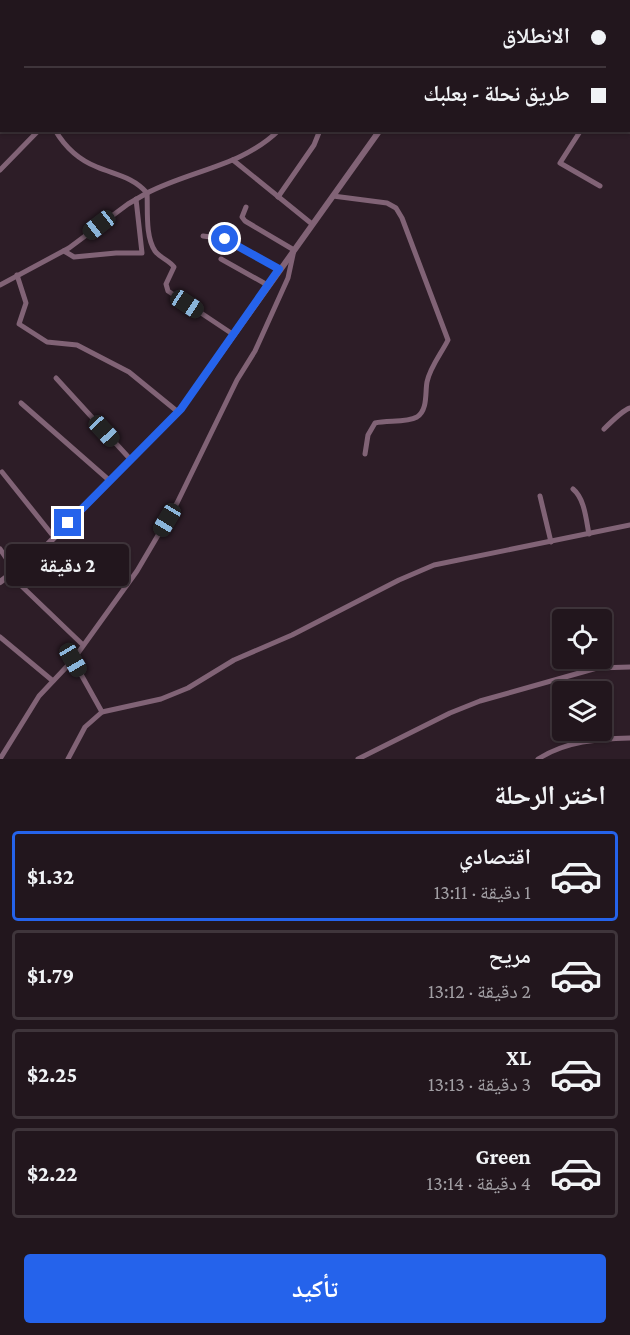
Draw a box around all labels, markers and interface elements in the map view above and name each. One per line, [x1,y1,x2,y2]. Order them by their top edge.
text: الانطلاق [502,23,570,48]
text: طريق نحلة - بعلبك [423,81,570,106]
car [79,207,119,243]
route start [211,225,238,252]
car [167,287,207,321]
car [85,412,123,450]
car [150,500,184,540]
route end [54,509,81,536]
callout: 2 دقيقة [7,544,130,586]
text: 2 دقيقة [39,554,96,576]
map controls [552,609,612,741]
button: locate [552,609,612,669]
car [56,640,90,680]
button: layers [552,681,612,741]
text: اختر الرحلة [494,780,606,810]
text: اقتصادي [459,844,531,869]
icon: car [549,849,603,903]
text: $1.32 [27,864,74,889]
text: 1 دقيقة · 13:11 [434,881,531,903]
text: مريح [488,943,531,968]
icon: car [549,948,603,1002]
text: $1.79 [27,963,74,988]
text: 2 دقيقة · 13:12 [428,980,531,1002]
text: XL [506,1045,531,1070]
icon: car [549,1047,603,1101]
text: $2.25 [27,1062,77,1087]
text: 3 دقيقة · 13:13 [428,1073,531,1095]
text: Green [475,1144,531,1169]
icon: car [549,1146,603,1200]
text: $2.22 [27,1161,77,1186]
text: 4 دقيقة · 13:14 [427,1172,531,1194]
button: تأكيد [24,1254,606,1323]

